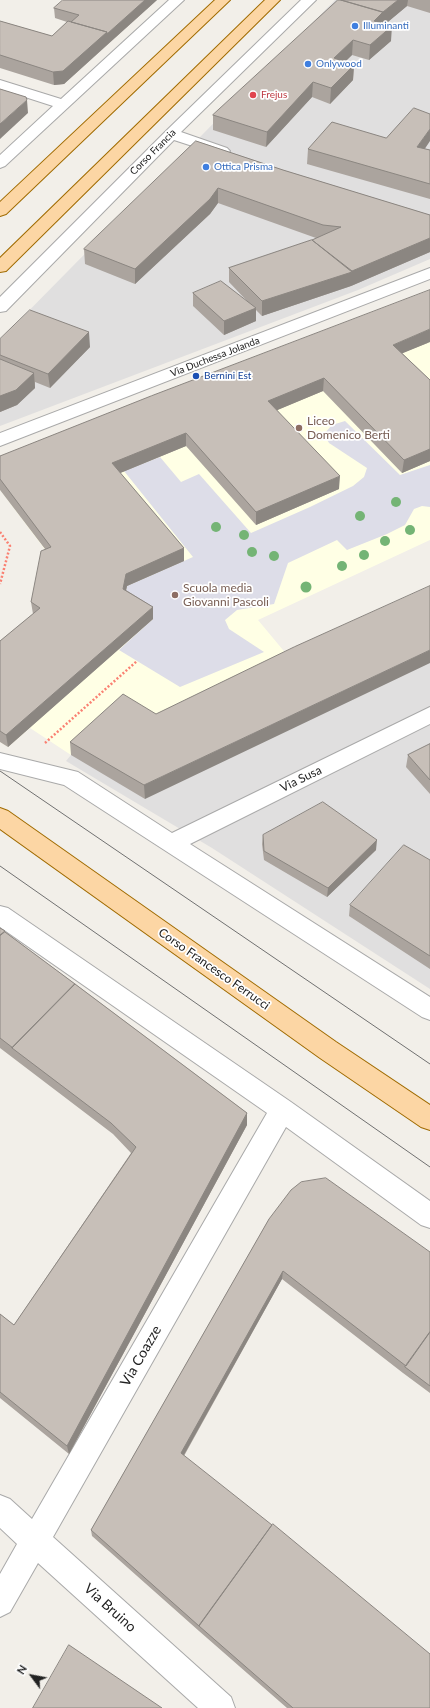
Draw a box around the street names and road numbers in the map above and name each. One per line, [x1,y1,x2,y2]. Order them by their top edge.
street label: Corso Francia [128,127,178,177]
street label: Via Duchessa Jolanda [169,334,261,380]
street label: Via Susa [278,763,324,795]
street label: Corso Francesco Ferrucci [156,925,272,1013]
street label: Via Coazze [117,1323,165,1389]
street label: Via Bruino [80,1580,140,1636]

